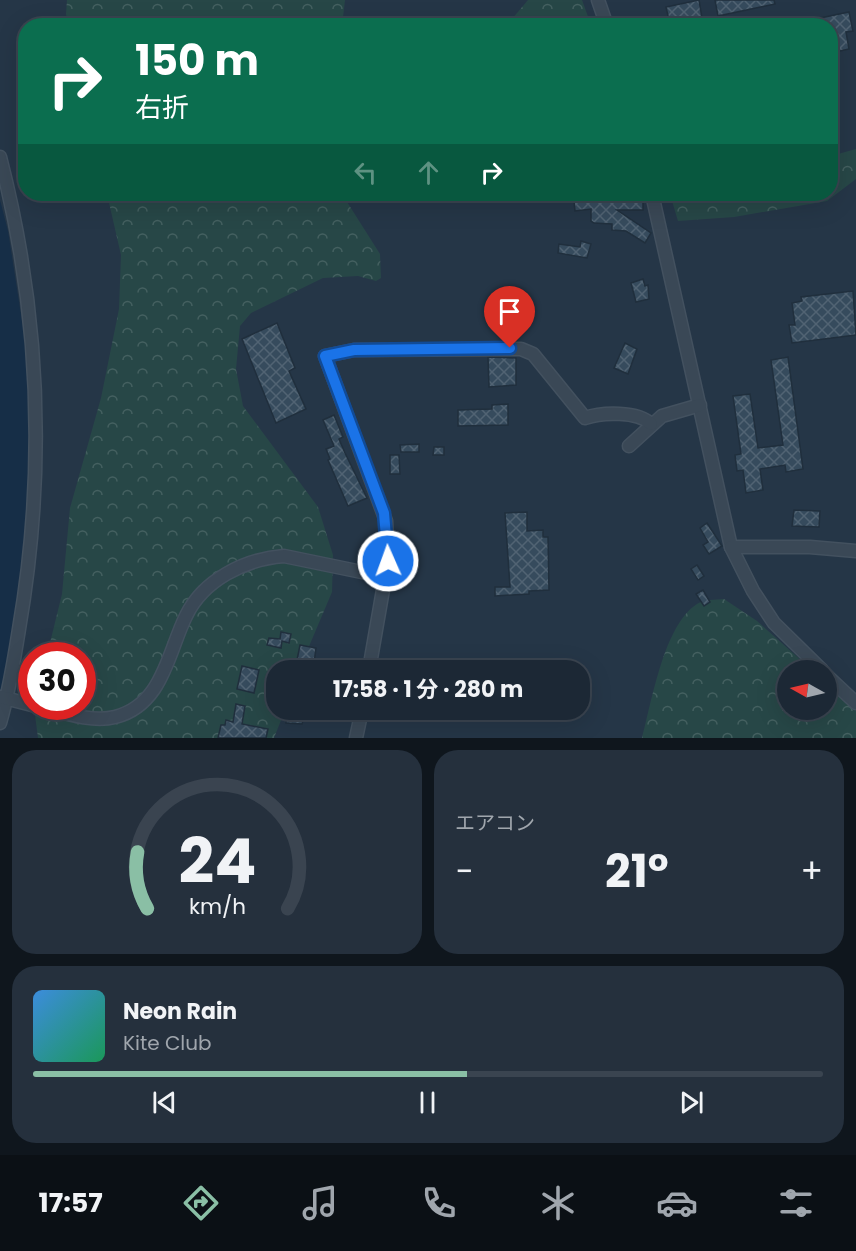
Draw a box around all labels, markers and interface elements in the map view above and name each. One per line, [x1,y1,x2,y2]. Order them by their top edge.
text: 150 m [135,31,259,90]
icon: right [36,42,114,120]
text: 右折 [135,89,189,126]
icon: left [349,156,382,189]
icon: ahead [412,156,445,189]
icon: right [475,156,508,189]
pin [484,286,535,348]
icon: arrive [493,295,526,328]
position arrow [356,529,420,593]
speed limit sign: 30 [18,642,96,720]
north arrow [777,660,837,720]
map controls [777,660,837,720]
text: 17:58 · 1 分 · 280 m [333,674,523,705]
text: エアコン [455,809,535,837]
text: 24 [178,817,256,905]
text: 21° [605,840,669,903]
text: − [455,848,473,895]
text: + [800,848,823,895]
text: km/h [188,891,246,922]
text: Neon Rain [123,996,237,1027]
text: Kite Club [123,1029,212,1057]
icon: previous [148,1086,181,1119]
icon: pause [411,1086,444,1119]
icon: next [675,1086,708,1119]
icon: directions [180,1182,222,1224]
icon: music [299,1182,341,1224]
icon: phone [418,1182,460,1224]
icon: climate [537,1182,579,1224]
icon: car [656,1182,698,1224]
icon: filters [775,1182,817,1224]
text: 17:57 [39,1184,103,1221]

